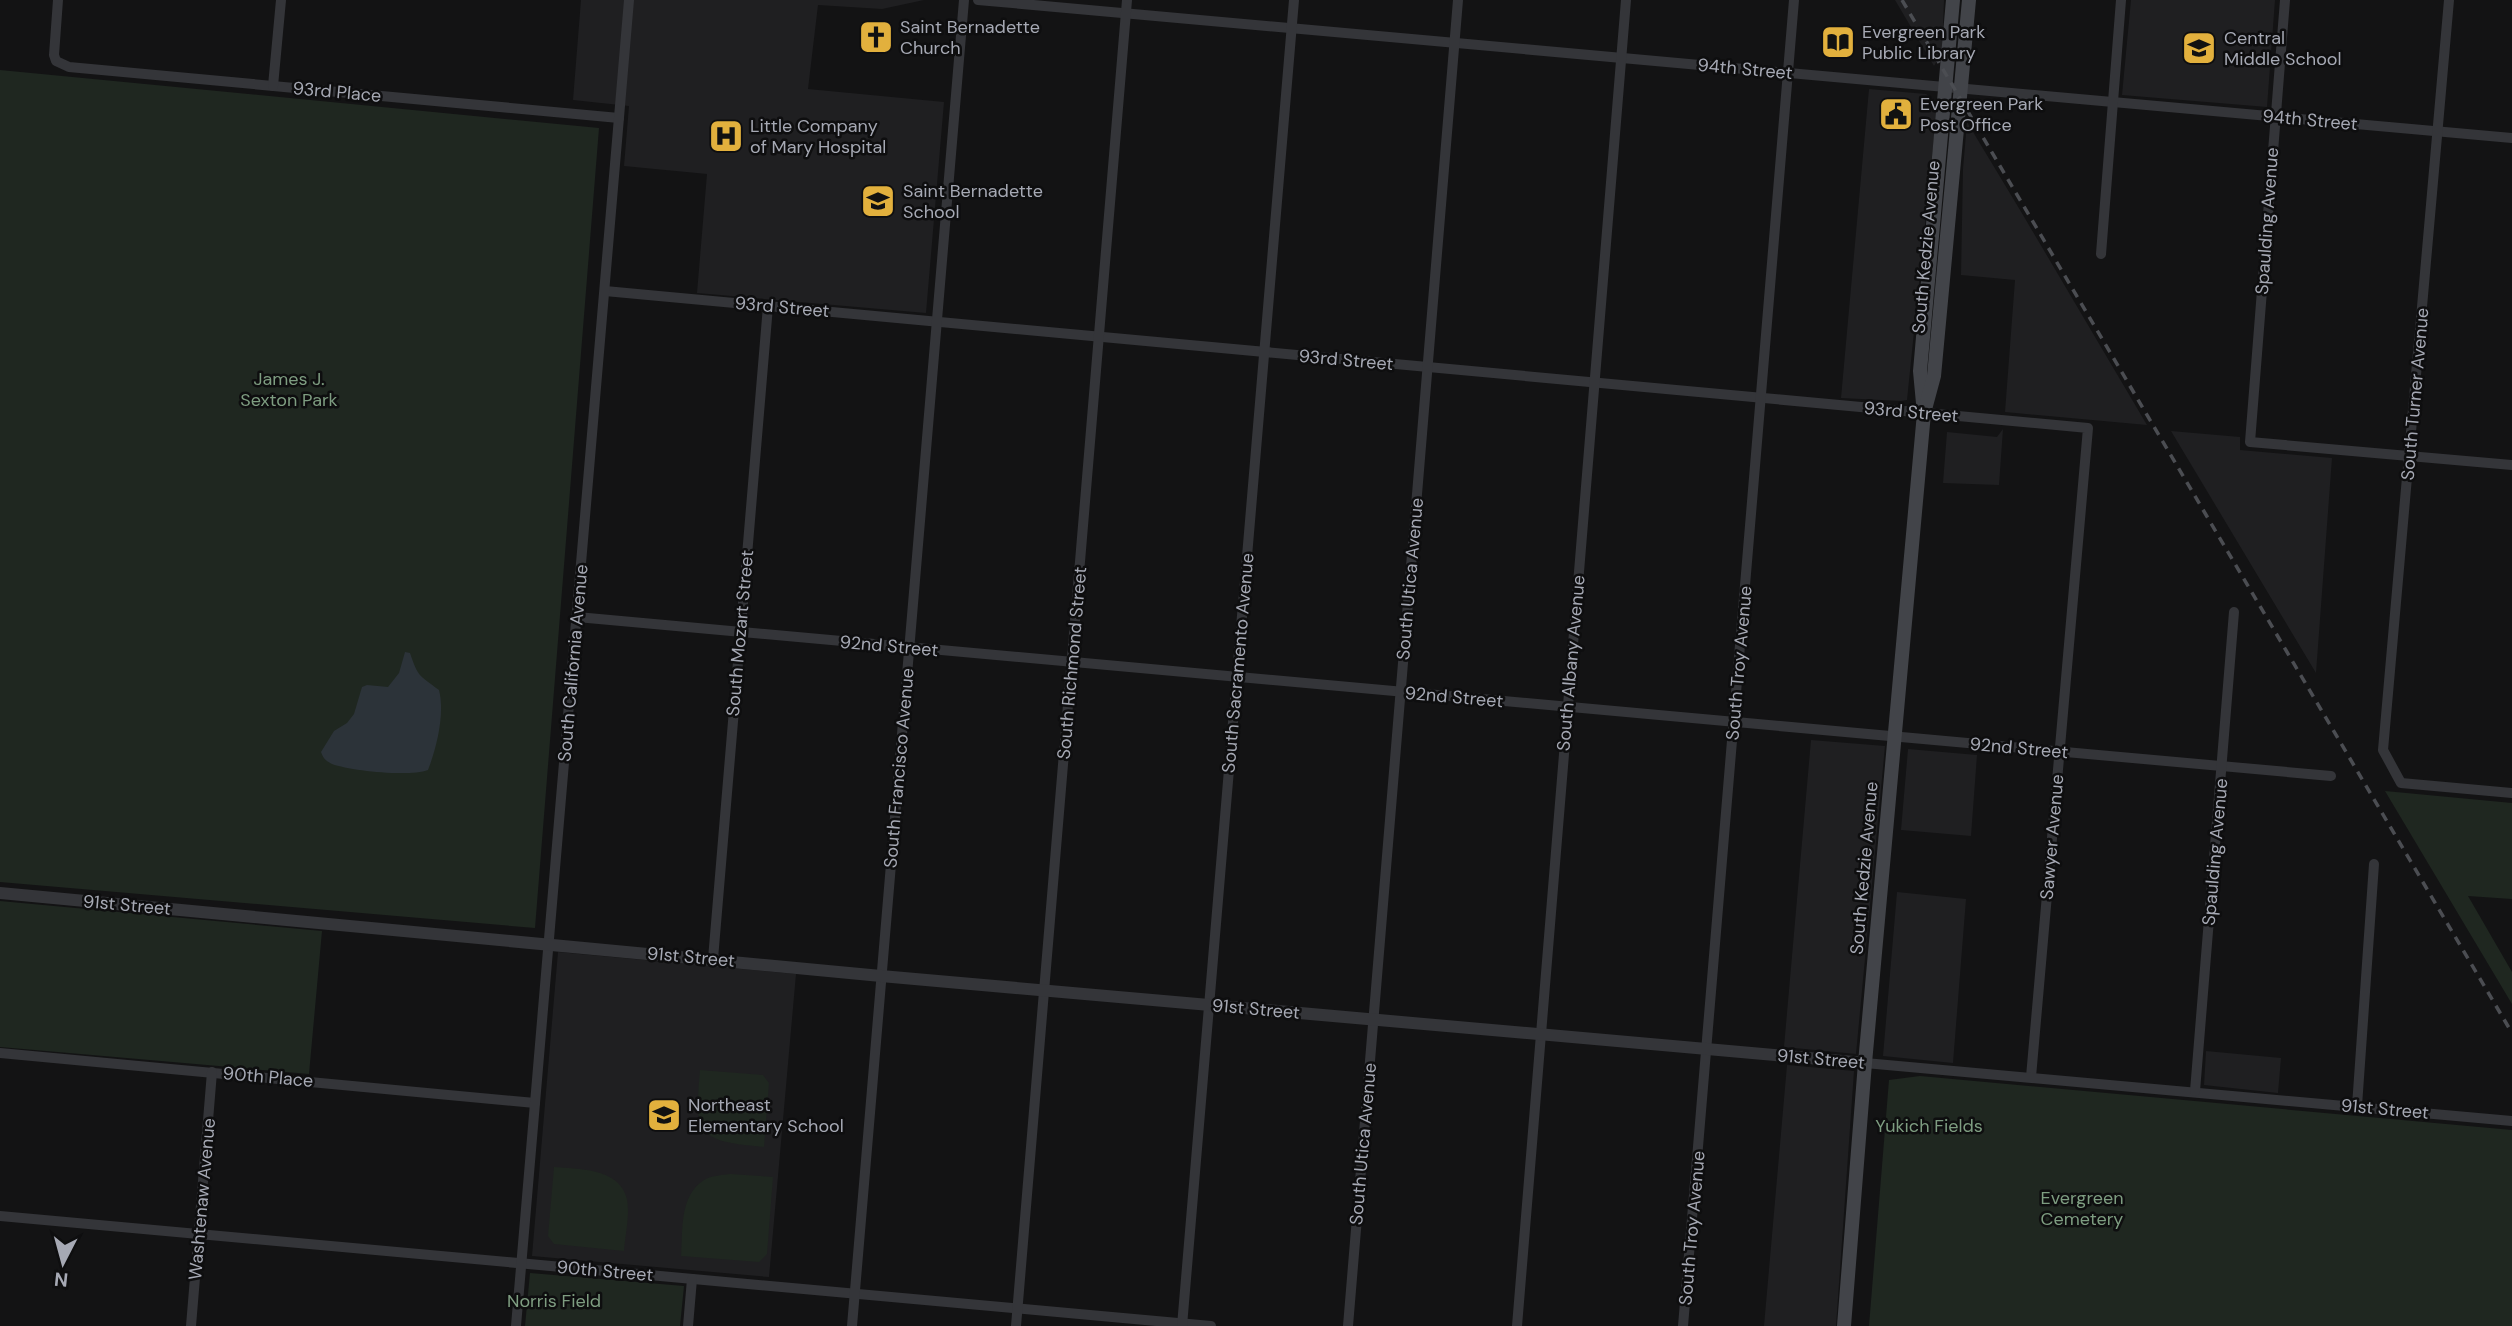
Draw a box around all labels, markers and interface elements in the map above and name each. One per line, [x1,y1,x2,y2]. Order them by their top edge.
place label: Saint Bernadette Church [900,15,1040,60]
church icon: Saint Bernadette Church [857,18,895,56]
place label: Evergreen Park Public Library [1862,20,1985,65]
library icon: Evergreen Park Public Library [1819,23,1857,61]
place label: Central Middle School [2224,26,2342,71]
school or university icon: Central Middle School [2180,29,2218,67]
street label: 94th Street [1696,53,1794,85]
street label: 93rd Place [292,76,382,108]
place label: Evergreen Park Post Office [1920,92,2043,137]
public building icon: Evergreen Park Post Office [1877,95,1915,133]
street label: 94th Street [2261,104,2359,136]
place label: Little Company of Mary Hospital [750,114,886,159]
hospital icon: Little Company of Mary Hospital [707,117,745,155]
street label: Spaulding Avenue [2250,146,2284,296]
street label: South Kedzie Avenue [1906,159,1946,335]
place label: Saint Bernadette School [903,179,1043,224]
school or university icon: Saint Bernadette School [859,182,897,220]
street label: 93rd Street [734,291,830,323]
street label: South Turner Avenue [2396,307,2434,481]
street label: 93rd Street [1298,344,1394,376]
park label: James J. Sexton Park [240,367,338,412]
street label: 93rd Street [1863,396,1959,428]
street label: South Utica Avenue [1391,497,1429,661]
street label: South Mozart Street [721,549,759,717]
street label: South Sacramento Avenue [1216,552,1260,774]
street label: South California Avenue [552,563,594,763]
street label: South Richmond Street [1052,566,1092,760]
street label: South Albany Avenue [1551,574,1591,752]
street label: South Troy Avenue [1720,585,1758,741]
street label: 92nd Street [839,630,939,662]
street label: South Francisco Avenue [878,667,920,869]
street label: 92nd Street [1404,681,1504,713]
street label: 92nd Street [1969,732,2069,764]
street label: Sawyer Avenue [2035,773,2069,901]
street label: Spaulding Avenue [2197,777,2233,927]
street label: South Kedzie Avenue [1844,780,1884,956]
street label: 91st Street [82,889,172,921]
street label: 91st Street [646,941,736,973]
street label: 91st Street [1211,993,1301,1025]
street label: 91st Street [1776,1043,1866,1075]
street label: 90th Place [222,1061,314,1093]
street label: South Utica Avenue [1344,1062,1382,1226]
place label: Northeast Elementary School [688,1093,844,1138]
street label: 91st Street [2340,1093,2430,1125]
school or university icon: Northeast Elementary School [645,1096,683,1134]
park label: Yukich Fields [1875,1114,1983,1138]
street label: Washtenaw Avenue [183,1117,221,1281]
street label: South Troy Avenue [1673,1150,1711,1306]
park label: Evergreen Cemetery [2040,1186,2124,1231]
north arrow [28,1228,98,1298]
street label: 90th Street [556,1255,654,1287]
text: N [53,1266,69,1293]
park label: Norris Field [507,1289,601,1313]

